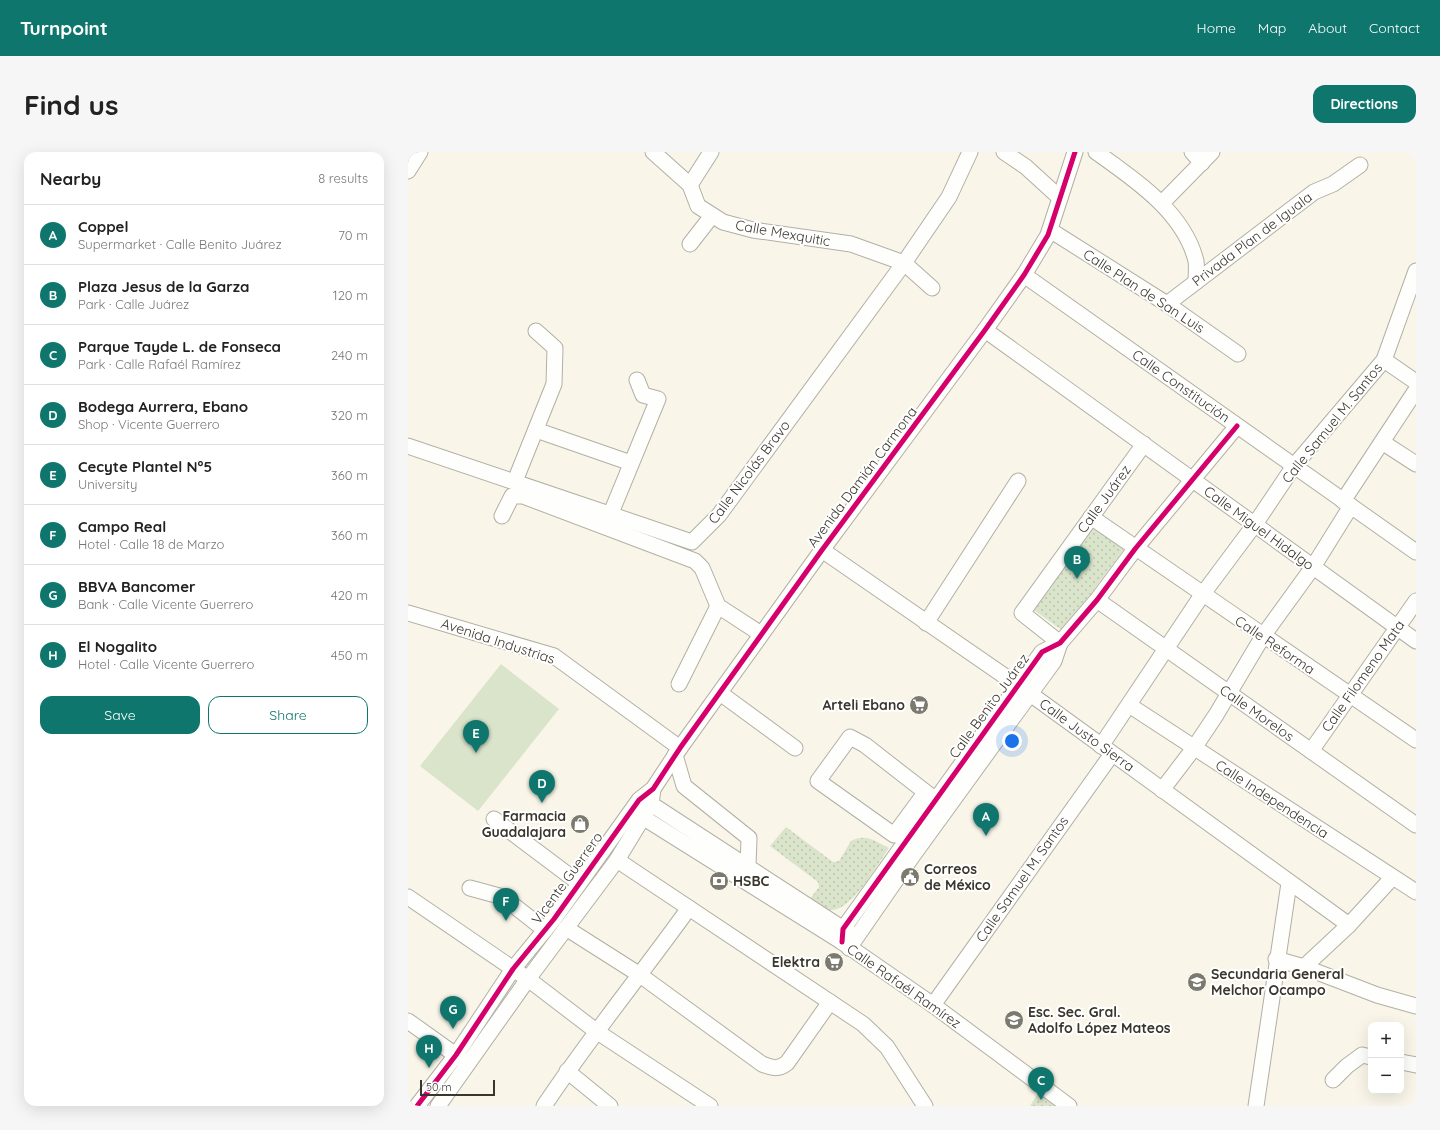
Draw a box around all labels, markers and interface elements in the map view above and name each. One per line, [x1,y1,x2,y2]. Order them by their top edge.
text: Turnpoint [20,16,108,40]
text: Home [1197,19,1236,37]
text: Map [1258,19,1286,37]
text: About [1308,19,1347,37]
text: Contact [1369,19,1420,37]
button: Directions [1313,85,1416,123]
text: Find us [24,87,118,122]
text: Nearby [40,168,101,189]
text: 8 results [318,170,368,186]
street label: Privada Plan de Iguala [1188,188,1316,290]
street label: Calle Mexquitic [734,216,832,250]
text: Coppel [78,217,129,236]
text: A [49,227,57,243]
text: 70 m [338,227,368,243]
text: Supermarket · Calle Benito Juárez [78,236,282,252]
street label: Calle Plan de San Luis [1080,245,1208,337]
text: Plaza Jesus de la Garza [78,277,249,296]
text: B [49,287,57,303]
text: 120 m [333,287,368,303]
text: Park · Calle Juárez [78,296,189,312]
text: Parque Tayde L. de Fonseca [78,337,281,356]
street label: Calle Constitución [1129,346,1233,426]
text: C [49,347,57,363]
text: 240 m [331,347,368,363]
text: Park · Calle Rafaél Ramírez [78,356,241,372]
street label: Calle Samuel M. Santos [1278,359,1386,487]
text: Bodega Aurrera, Ebano [78,397,248,416]
street label: Avenida Damián Carmona [803,403,921,551]
text: D [48,407,58,423]
text: 320 m [331,407,368,423]
text: Shop · Vicente Guerrero [78,416,220,432]
street label: Calle Nicolás Bravo [704,417,794,527]
text: Cecyte Plantel N°5 [78,457,212,476]
street label: Calle Juárez [1073,461,1135,537]
text: E [49,467,57,483]
text: 360 m [331,467,368,483]
text: University [78,476,137,492]
street label: Calle Miguel Hidalgo [1200,482,1318,574]
text: Campo Real [78,517,166,536]
text: F [49,527,57,543]
text: 360 m [331,527,368,543]
text: Hotel · Calle 18 de Marzo [78,536,224,552]
pin: B [1064,546,1090,579]
text: BBVA Bancomer [78,577,196,596]
text: G [48,587,58,603]
text: 420 m [331,587,368,603]
text: Bank · Calle Vicente Guerrero [78,596,253,612]
street label: Calle Reforma [1232,612,1318,678]
street label: Avenida Industrias [439,614,557,668]
street label: Calle Filomeno Mata [1318,617,1408,735]
text: El Nogalito [78,637,157,656]
text: H [48,647,58,663]
text: 450 m [331,647,368,663]
street label: Calle Benito Juárez [945,650,1033,762]
text: Hotel · Calle Vicente Guerrero [78,656,254,672]
street label: Calle Morelos [1216,681,1298,745]
supermarket icon: Arteli Ebano [908,694,930,716]
street label: Calle Justo Sierra [1036,694,1138,776]
button: Save [40,696,200,734]
button: Share [208,696,368,734]
place label: Arteli Ebano [822,696,905,714]
pin: E [463,720,489,753]
your location [1002,731,1022,751]
street label: Calle Independencia [1212,756,1332,842]
pin: D [529,770,555,803]
pin: A [973,803,999,836]
place label: Farmacia Guadalajara [482,807,566,841]
street label: Calle Samuel M. Santos [972,812,1072,946]
shop icon: Farmacia Guadalajara [569,813,591,835]
street label: Vicente Guerrero [528,828,606,928]
place label: Correos de México [924,860,991,894]
public building icon: Correos de México [899,866,921,888]
bank icon: HSBC [708,870,730,892]
place label: HSBC [733,872,770,890]
pin: F [493,888,519,921]
street label: Calle Rafaél Ramírez [843,940,965,1032]
supermarket icon: Elektra [823,951,845,973]
place label: Elektra [772,953,820,971]
place label: Secundaria General Melchor Ocampo [1211,965,1344,999]
school or university icon: Secundaria General Melchor Ocampo [1186,971,1208,993]
pin: G [440,996,466,1029]
place label: Esc. Sec. Gral. Adolfo López Mateos [1028,1003,1171,1037]
school or university icon: Esc. Sec. Gral. Adolfo López Mateos [1003,1009,1025,1031]
map controls [1368,1022,1404,1094]
button: + [1368,1022,1404,1058]
pin: H [416,1035,442,1068]
button: − [1368,1058,1404,1094]
pin: C [1028,1067,1054,1100]
scale bar [420,1078,495,1097]
text: 50 m [426,1080,452,1094]

